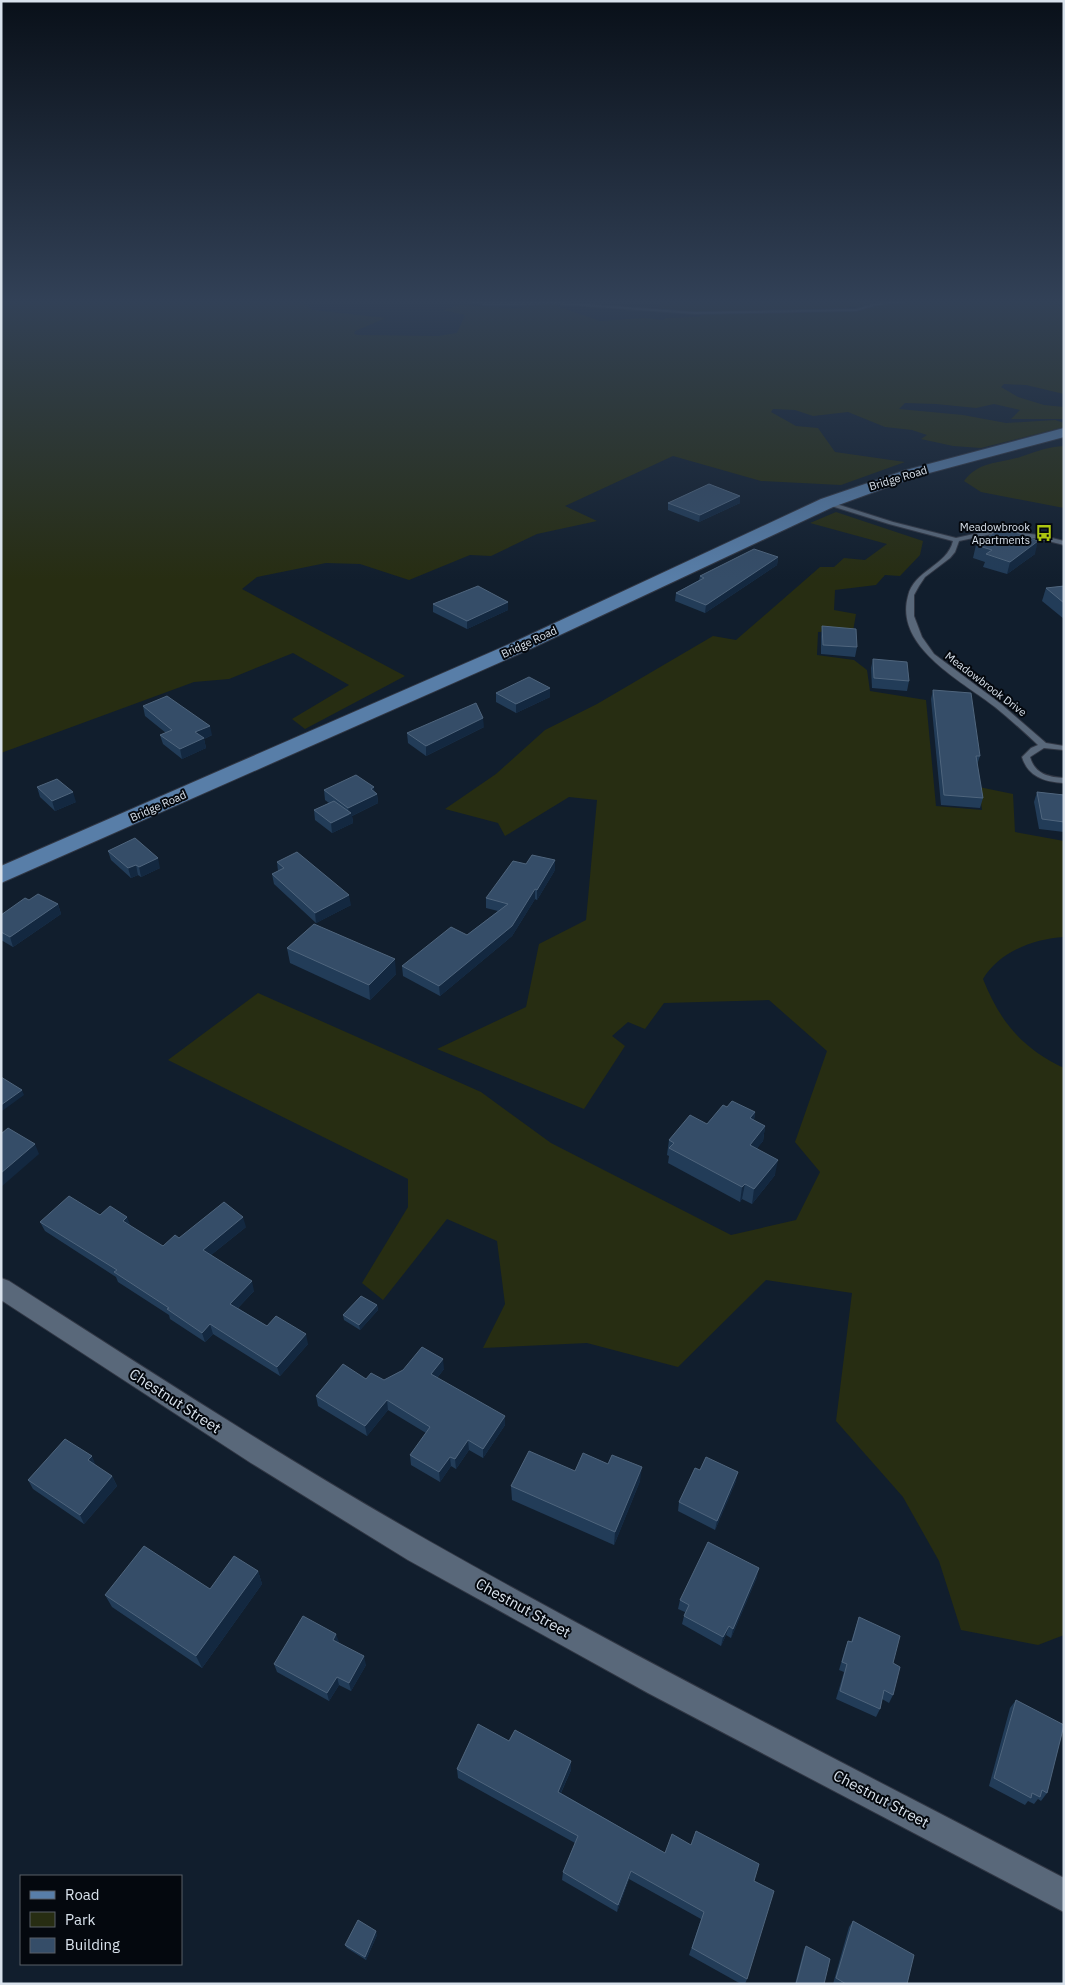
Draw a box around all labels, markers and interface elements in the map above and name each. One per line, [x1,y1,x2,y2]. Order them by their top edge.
street label: Bridge Road [867,463,929,493]
place label: Meadowbrook Apartments [960,520,1030,547]
bus stop icon: Meadowbrook Apartments [1034,523,1054,543]
street label: Bridge Road [499,623,559,661]
street label: Meadowbrook Drive [942,649,1030,719]
street label: Bridge Road [128,787,188,825]
street label: Chestnut Street [126,1364,225,1437]
street label: Chestnut Street [472,1574,574,1641]
street label: Chestnut Street [830,1765,932,1832]
legend [20,1875,182,1965]
text: Road [65,1885,100,1904]
text: Park [65,1910,95,1929]
text: Building [65,1935,120,1954]

